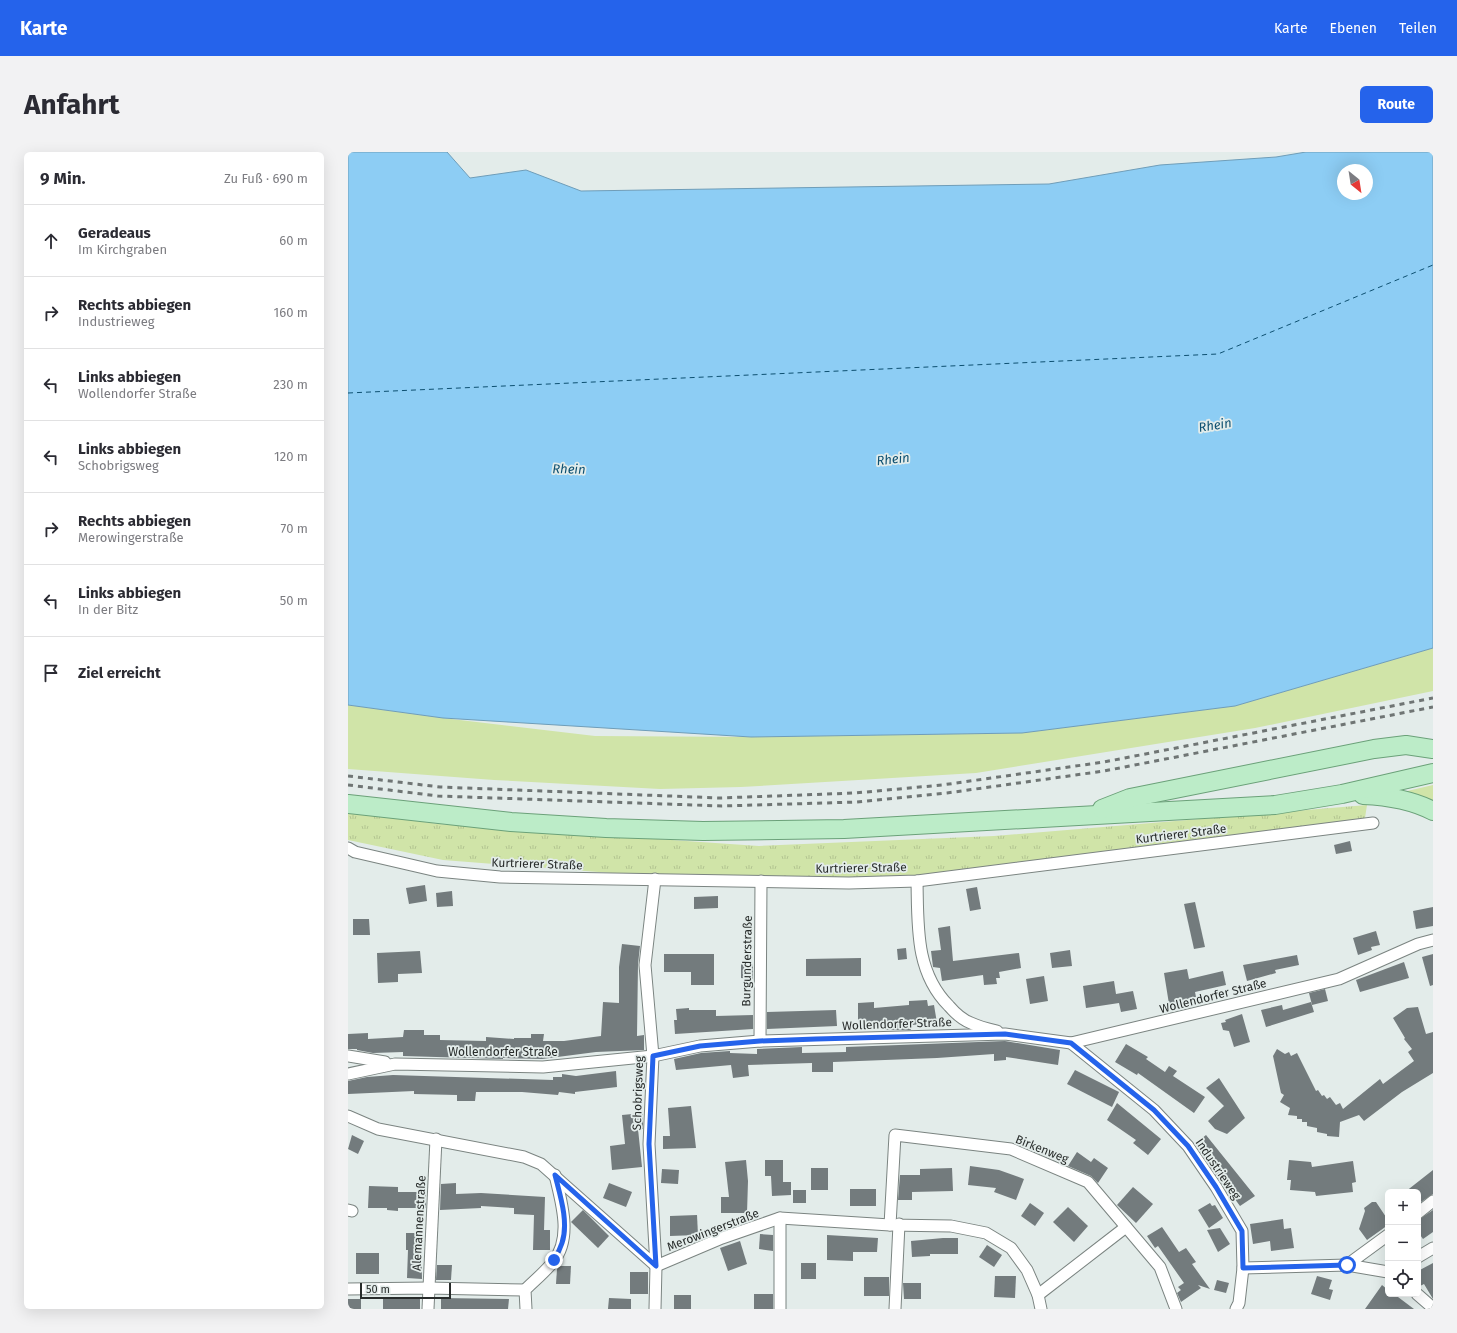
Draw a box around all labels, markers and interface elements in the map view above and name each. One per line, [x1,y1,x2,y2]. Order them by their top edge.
text: Karte [20,17,67,40]
text: Karte [1274,20,1308,37]
text: Ebenen [1330,20,1377,37]
text: Teilen [1399,20,1437,37]
button: Route [1360,86,1433,123]
text: Anfahrt [24,88,120,121]
north arrow [1337,164,1373,200]
text: 9 Min. [40,168,86,189]
text: Zu Fuß · 690 m [224,171,308,186]
text: Geradeaus [78,224,151,242]
icon: ahead [40,230,62,252]
text: 60 m [279,233,308,248]
text: Im Kirchgraben [78,242,167,257]
text: Rechts abbiegen [78,296,191,314]
icon: right [40,302,62,324]
text: 160 m [274,305,308,320]
text: Industrieweg [78,314,155,329]
text: Links abbiegen [78,368,181,386]
icon: left [40,374,62,396]
text: 230 m [273,377,308,392]
text: Wollendorfer Straße [78,386,197,401]
water label: Rhein [1197,415,1233,435]
text: Links abbiegen [78,440,181,458]
icon: left [40,446,62,468]
text: 120 m [274,449,308,464]
water label: Rhein [876,450,910,468]
text: Schobrigsweg [78,458,159,473]
water label: Rhein [552,461,586,477]
text: Rechts abbiegen [78,512,191,530]
icon: right [40,518,62,540]
text: 70 m [281,521,308,536]
text: Merowingerstraße [78,530,184,545]
text: Links abbiegen [78,584,181,602]
icon: left [40,590,62,612]
text: 50 m [280,593,308,608]
text: In der Bitz [78,602,138,617]
icon: arrive [40,662,62,684]
text: Ziel erreicht [78,664,161,682]
street label: Kurtrierer Straße [1135,821,1227,847]
street label: Kurtrierer Straße [491,855,583,873]
street label: Kurtrierer Straße [815,860,907,876]
street label: Burgunderstraße [739,915,755,1007]
street label: Wollendorfer Straße [1158,976,1268,1016]
street label: Wollendorfer Straße [842,1015,952,1033]
street label: Wollendorfer Straße [448,1045,558,1059]
street label: Schobrigsweg [630,1055,646,1130]
street label: Birkenweg [1013,1132,1071,1166]
street label: Industrieweg [1192,1136,1244,1203]
street label: Alemannenstraße [410,1175,428,1271]
map controls [1385,1189,1421,1297]
button: + [1385,1189,1421,1225]
street label: Merowingerstraße [665,1206,761,1254]
button: − [1385,1225,1421,1261]
route end [545,1251,563,1269]
route start [1338,1256,1356,1274]
button: locate [1385,1261,1421,1297]
scale bar [360,1281,451,1300]
text: 50 m [366,1283,390,1296]

